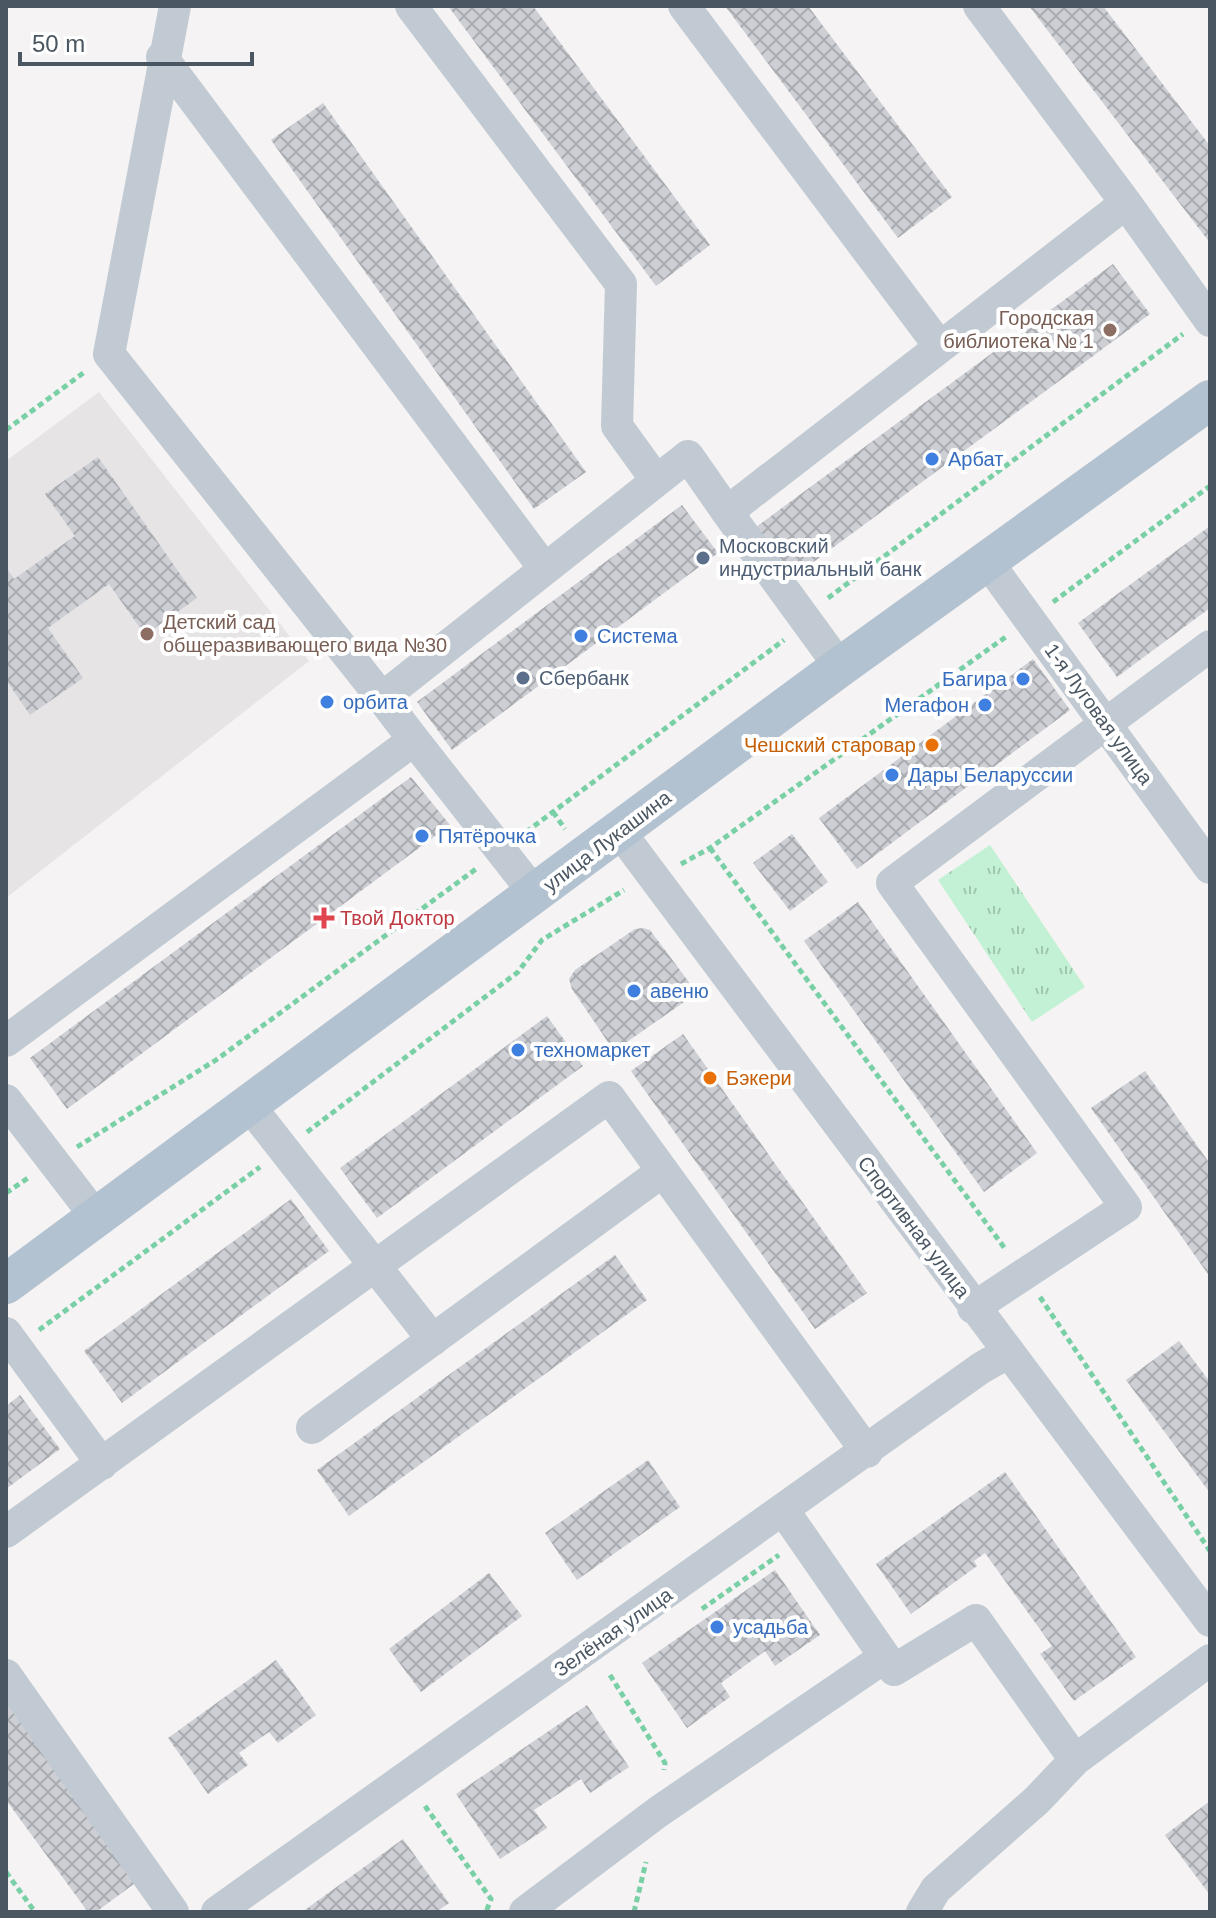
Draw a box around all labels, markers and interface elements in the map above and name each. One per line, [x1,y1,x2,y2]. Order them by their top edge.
scale bar [20,16,252,66]
text: 50 m [32,30,85,57]
place label: Городская библиотека № 1 [943,307,1094,352]
marker: Городская библиотека № 1 [1101,321,1119,339]
place label: Арбат [948,448,1003,470]
marker: Арбат [923,450,941,468]
place label: Московский индустриальный банк [719,535,922,580]
marker: Московский индустриальный банк [694,549,712,567]
place label: Детский сад общеразвивающего вида №30 [163,611,447,656]
marker: Детский сад общеразвивающего вида №30 [138,625,156,643]
place label: Система [597,625,678,647]
marker: Система [572,627,590,645]
street label: 1-я Луговая улица [1041,639,1158,789]
place label: Сбербанк [539,667,629,689]
place label: Багира [942,668,1008,690]
marker: Сбербанк [514,669,532,687]
marker: Багира [1014,670,1032,688]
place label: орбита [343,691,409,713]
marker: орбита [318,693,336,711]
place label: Мегафон [884,694,969,716]
marker: Мегафон [976,696,994,714]
place label: Чешский старовар [744,734,916,756]
marker: Чешский старовар [923,736,941,754]
place label: Дары Беларуссии [908,764,1073,786]
marker: Дары Беларуссии [883,766,901,784]
street label: улица Лукашина [539,785,676,896]
place label: Пятёрочка [438,825,537,847]
marker: Пятёрочка [413,827,431,845]
place label: Твой Доктор [340,907,455,929]
marker: Твой Доктор [315,909,333,927]
place label: авеню [650,980,709,1002]
marker: авеню [625,982,643,1000]
place label: техномаркет [534,1039,650,1061]
marker: техномаркет [509,1041,527,1059]
place label: Бэкери [726,1067,792,1089]
marker: Бэкери [701,1069,719,1087]
street label: Спортивная улица [854,1152,975,1303]
street label: Зелёная улица [550,1583,677,1681]
place label: усадьба [733,1616,809,1638]
marker: усадьба [708,1618,726,1636]

